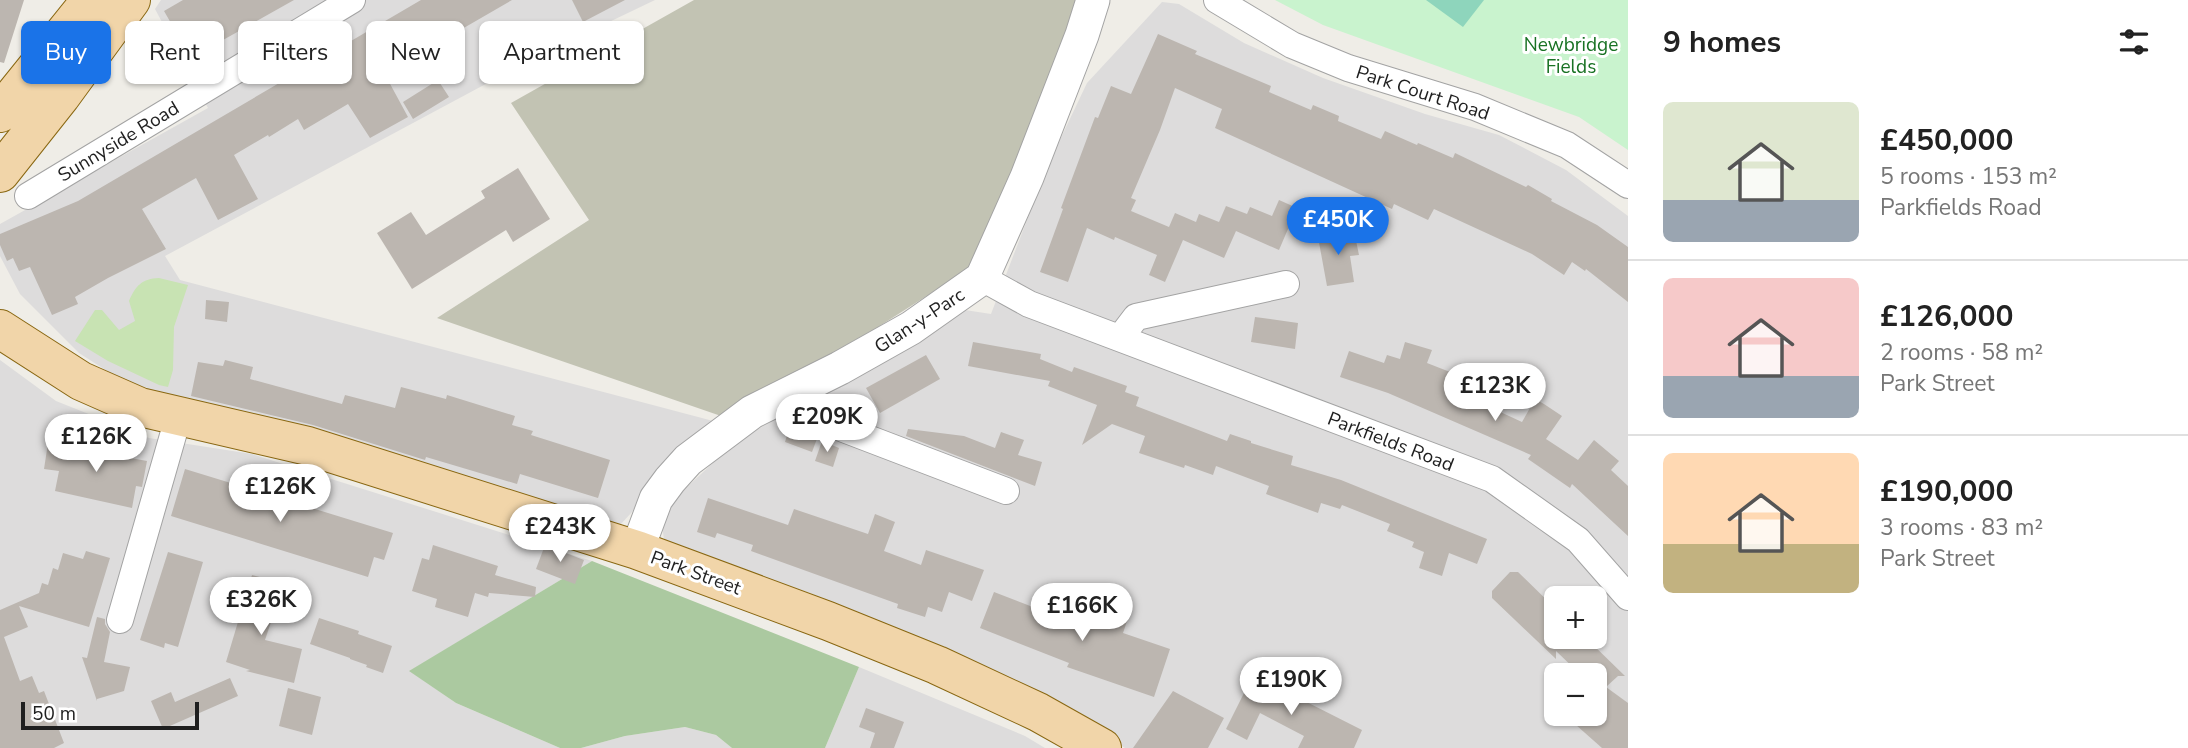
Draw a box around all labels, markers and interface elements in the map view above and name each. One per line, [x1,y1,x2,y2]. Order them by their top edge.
chip: Buy [21,21,111,84]
chip: Rent [125,21,224,84]
chip: Filters [238,21,352,84]
chip: New [366,21,465,84]
chip: Apartment [479,21,644,84]
text: 9 homes [1663,22,1781,63]
icon: filters [2115,23,2153,61]
park label: Newbridge Fields [1524,32,1618,80]
street label: Park Court Road [1352,59,1493,127]
street label: Sunnyside Road [53,95,184,188]
text: £450,000 [1880,120,2013,161]
icon: home [1719,130,1803,214]
text: 5 rooms · 153 m² [1880,161,2057,192]
text: Parkfields Road [1880,192,2042,223]
pin: £450K [1289,198,1387,257]
text: £450K [1303,204,1373,235]
street label: Glan-y-Parc [869,282,970,360]
text: £126,000 [1880,296,2013,337]
icon: home [1719,306,1803,390]
text: 2 rooms · 58 m² [1880,337,2043,368]
pin: £123K [1446,364,1544,423]
text: Park Street [1880,368,1995,399]
text: £123K [1460,370,1530,401]
pin: £209K [778,394,876,454]
text: £209K [792,401,862,432]
street label: Parkfields Road [1324,406,1458,478]
pin: £126K [47,414,145,474]
text: £126K [61,421,131,452]
pin: £126K [231,464,329,524]
text: £126K [245,471,315,502]
text: £190,000 [1880,471,2013,512]
icon: home [1719,481,1803,565]
pin: £243K [511,504,609,564]
text: £243K [525,511,595,542]
text: 3 rooms · 83 m² [1880,512,2043,543]
text: Park Street [1880,543,1995,574]
street label: Park Street [647,545,745,601]
pin: £326K [212,578,310,637]
text: £326K [226,584,296,615]
pin: £166K [1033,584,1131,643]
map controls [1544,586,1607,726]
button: + [1544,586,1607,649]
text: £166K [1047,590,1117,621]
pin: £190K [1242,658,1340,717]
button: − [1544,663,1607,726]
text: £190K [1256,664,1326,695]
scale bar [21,699,200,731]
text: 50 m [32,701,76,727]

